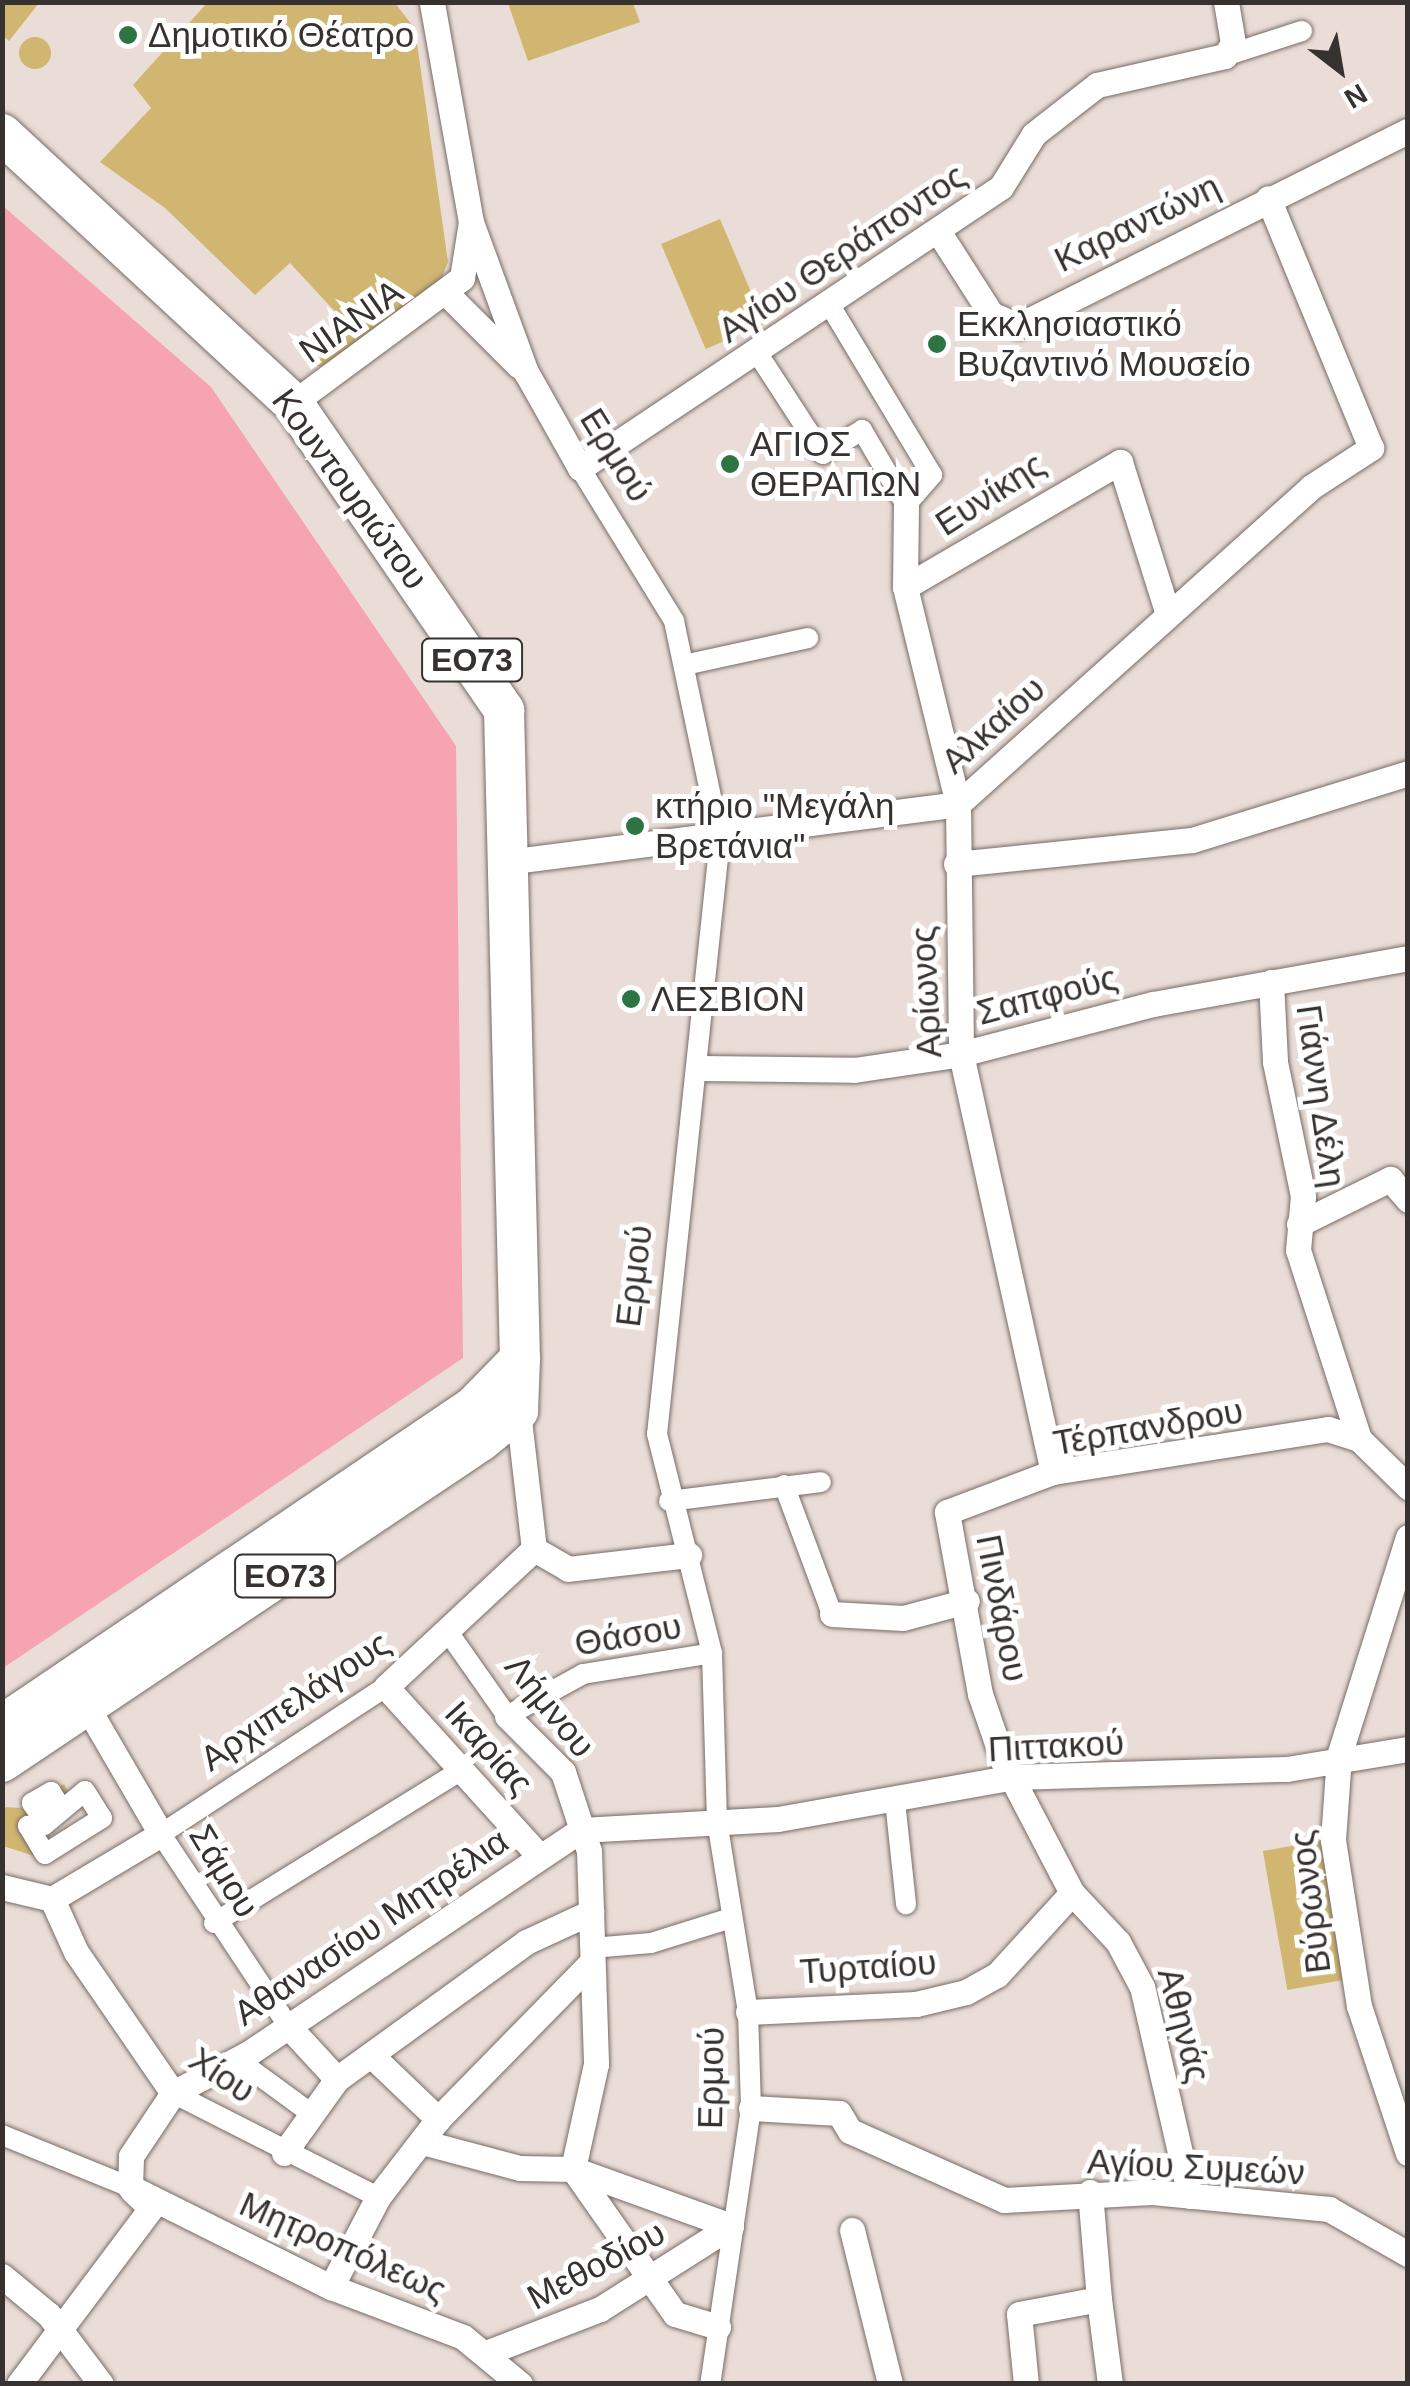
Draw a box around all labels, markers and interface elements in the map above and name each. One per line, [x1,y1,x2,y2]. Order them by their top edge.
place label: Δημοτικό Θέατρο [148,14,414,56]
north arrow [1290,20,1390,120]
marker: Δημοτικό Θέατρο [117,24,139,46]
text: N [1339,78,1372,115]
street label: Αγίου Θεράποντος [710,155,974,351]
street label: Καραντώνη [1048,165,1226,281]
street label: NIANIA [291,270,411,372]
place label: Εκκλησιαστικό Βυζαντινό Μουσείο [957,303,1251,385]
marker: Εκκλησιαστικό Βυζαντινό Μουσείο [926,333,948,355]
street label: Κουντουριώτου [263,381,437,597]
street label: Ερμού [571,401,661,509]
place label: ΑΓΙΟΣ ΘΕΡΑΠΩΝ [750,423,921,505]
street label: Ευνίκης [928,443,1052,545]
marker: ΑΓΙΟΣ ΘΕΡΑΠΩΝ [719,453,741,475]
road number: ΕΟ73 [420,633,524,687]
street label: Αλκαίου [933,668,1053,782]
place label: κτήριο "Μεγάλη Βρετάνια" [655,785,895,867]
marker: κτήριο "Μεγάλη Βρετάνια" [624,815,646,837]
street label: Αρίωνος [902,925,950,1059]
street label: Σαπφούς [972,956,1122,1034]
place label: ΛΕΣΒΙΟΝ [651,978,805,1020]
marker: ΛΕΣΒΙΟΝ [620,988,642,1010]
street label: Γιάννη Δέλη [1287,1001,1355,1191]
street label: Ερμού [607,1223,661,1329]
street label: Τέρπανδρου [1050,1390,1246,1464]
street label: Πινδάρου [967,1531,1037,1685]
road number: ΕΟ73 [232,1549,338,1603]
street label: Θάσου [571,1605,685,1665]
street label: Αρχιπελάγους [192,1622,398,1780]
street label: Λήμνου [496,1646,604,1766]
street label: Ικαρίας [436,1692,542,1804]
street label: Πιττακού [987,1721,1125,1771]
street label: Σάμου [180,1817,268,1925]
street label: Αθανασίου Μητρέλια [226,1820,516,2034]
street label: Βύρωνος [1280,1828,1340,1976]
street label: Τυρταίου [798,1941,938,1993]
street label: Αθηνάς [1149,1963,1219,2087]
street label: Ερμού [689,2027,733,2129]
street label: Χίου [181,2038,263,2112]
street label: Αγίου Συμεών [1086,2140,1306,2194]
street label: Μητροπόλεως [233,2183,453,2311]
street label: Μεθοδίου [520,2211,672,2319]

